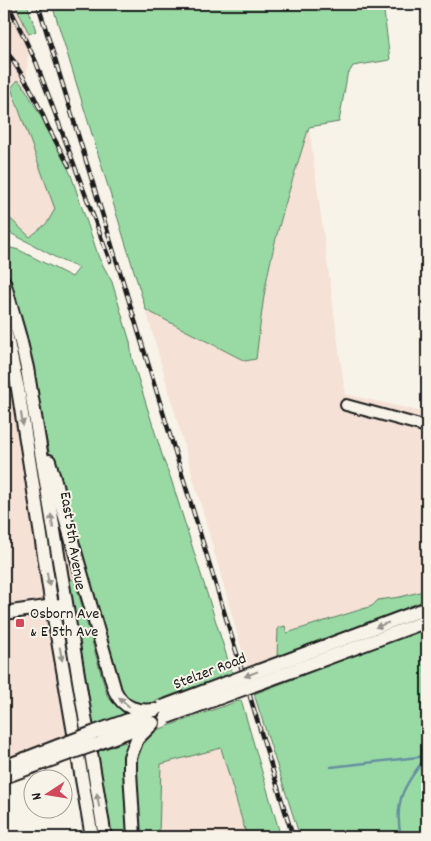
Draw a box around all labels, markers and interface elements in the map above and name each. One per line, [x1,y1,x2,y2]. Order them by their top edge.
one-way arrow [19,411,27,427]
street label: East 5th Avenue [53,490,91,592]
one-way arrow [47,513,55,529]
one-way arrow [45,571,53,587]
place label: Osborn Ave & E 5th Ave [30,603,99,644]
marker: Osborn Ave & E 5th Ave [14,617,26,629]
one-way arrow [374,622,389,630]
one-way arrow [57,646,65,662]
street label: Stelzer Road [170,648,250,696]
one-way arrow [243,670,258,678]
one-way arrow [117,696,130,707]
north arrow [22,768,72,818]
text: N [27,791,48,802]
one-way arrow [94,791,102,807]

